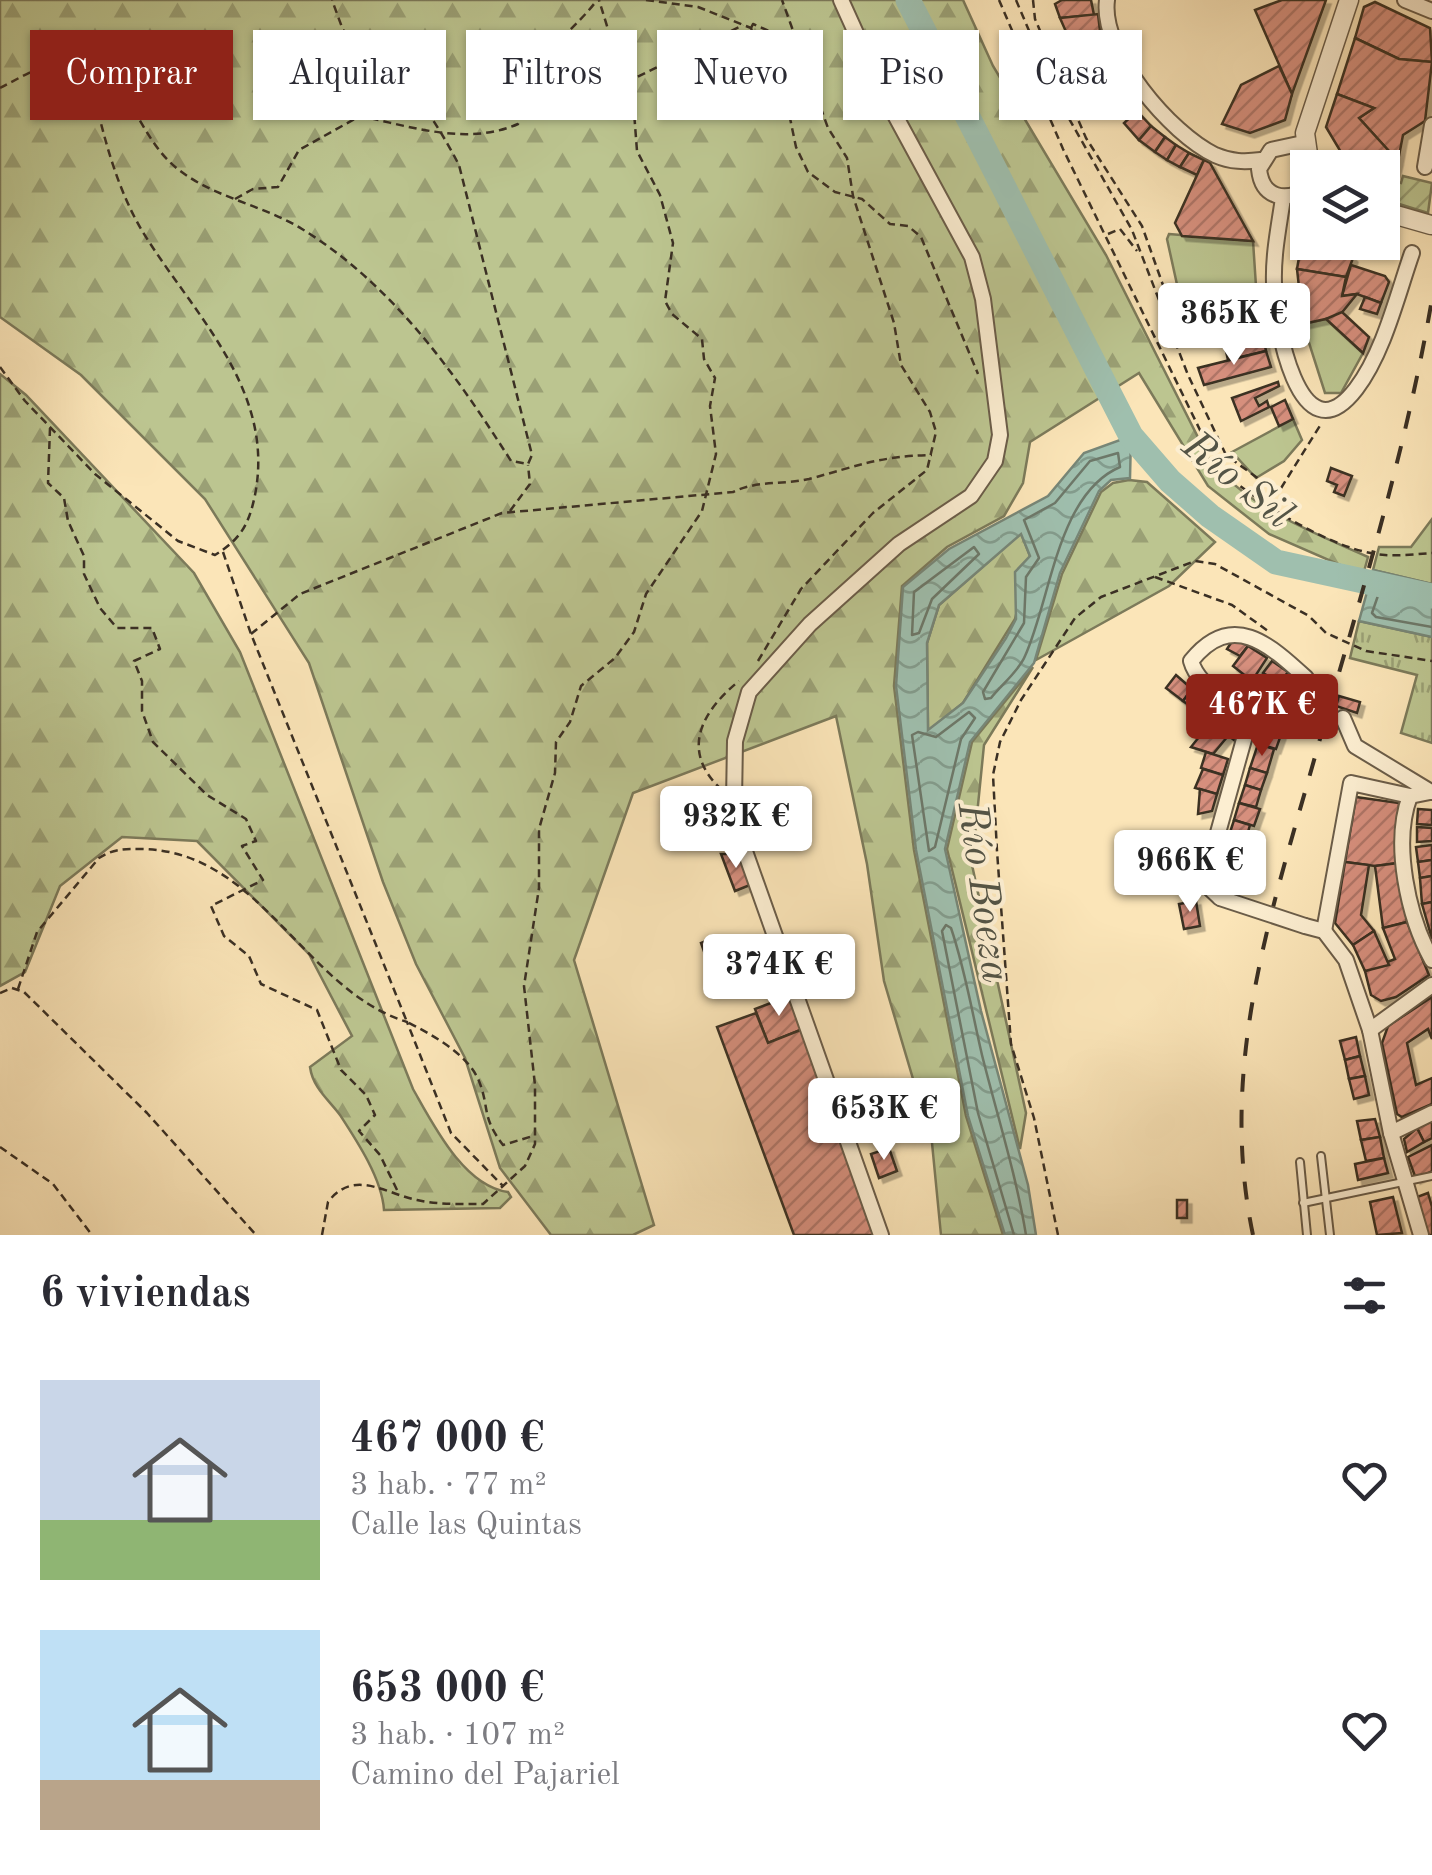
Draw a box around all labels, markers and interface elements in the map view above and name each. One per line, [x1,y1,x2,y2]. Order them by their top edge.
chip: Comprar [30,30,233,120]
chip: Alquilar [253,30,446,120]
chip: Filtros [466,30,637,120]
chip: Nuevo [657,30,823,120]
chip: Piso [843,30,979,120]
chip: Casa [999,30,1142,120]
map controls [1290,150,1400,260]
button: layers [1290,150,1400,260]
pin: 365K € [1153,283,1315,368]
text: 365K € [1180,299,1288,331]
water label: Río Sil [1173,424,1299,538]
pin: 467K € [1181,674,1343,759]
text: 467K € [1208,690,1316,722]
pin: 932K € [655,786,817,871]
water label: Río Boeza [948,799,1016,986]
text: 932K € [682,802,790,834]
pin: 966K € [1109,830,1271,915]
text: 966K € [1136,846,1244,878]
pin: 374K € [698,934,860,1019]
text: 374K € [725,950,833,982]
pin: 653K € [803,1078,965,1163]
text: 653K € [830,1094,938,1126]
icon: filters [1337,1268,1392,1323]
text: 6 viviendas [40,1274,251,1316]
text: 467 000 € [350,1419,544,1461]
icon: home [120,1420,240,1540]
icon: heart [1337,1453,1392,1508]
text: 3 hab. · 77 m² [350,1470,547,1502]
text: Calle las Quintas [350,1510,582,1542]
text: 653 000 € [350,1669,544,1711]
icon: home [120,1670,240,1790]
icon: heart [1337,1703,1392,1758]
text: 3 hab. · 107 m² [350,1720,565,1752]
text: Camino del Pajariel [350,1760,620,1792]

